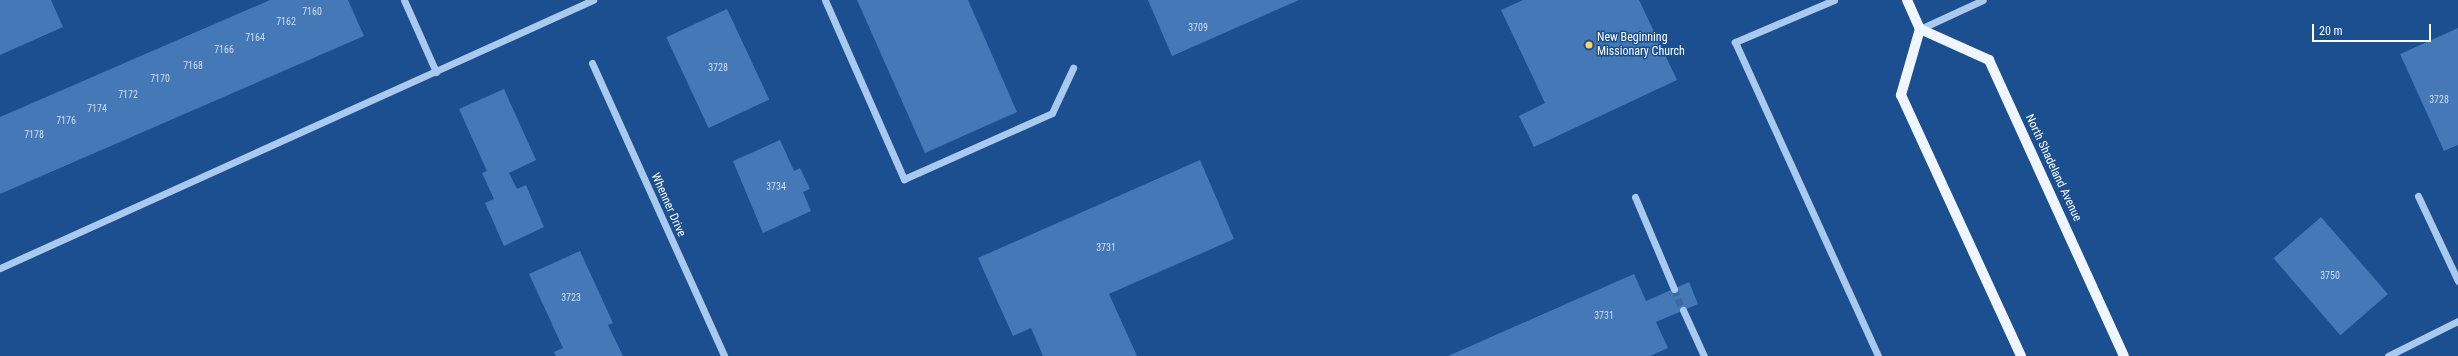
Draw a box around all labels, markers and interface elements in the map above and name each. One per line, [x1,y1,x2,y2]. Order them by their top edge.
house number: 7160 [302,6,322,18]
house number: 7162 [276,16,296,28]
scale bar [2314,16,2433,42]
house number: 3709 [1188,22,1208,34]
text: 20 m [2319,24,2343,38]
place label: New Beginning Missionary Church [1597,31,1685,59]
house number: 7164 [245,32,265,44]
marker: New Beginning Missionary Church [1584,40,1594,50]
house number: 7166 [214,44,234,56]
house number: 7168 [183,60,203,72]
house number: 3728 [708,62,728,74]
house number: 7170 [150,73,170,85]
house number: 7172 [118,89,138,101]
house number: 3728 [2429,94,2449,106]
house number: 7174 [87,103,107,115]
street label: North Shadeland Avenue [2022,112,2084,224]
house number: 7176 [56,115,76,127]
house number: 7178 [24,129,44,141]
street label: Whenner Drive [648,171,688,239]
house number: 3734 [766,181,786,193]
house number: 3731 [1096,242,1116,254]
house number: 3750 [2320,270,2340,282]
house number: 3723 [561,292,581,304]
house number: 3731 [1594,310,1614,322]

